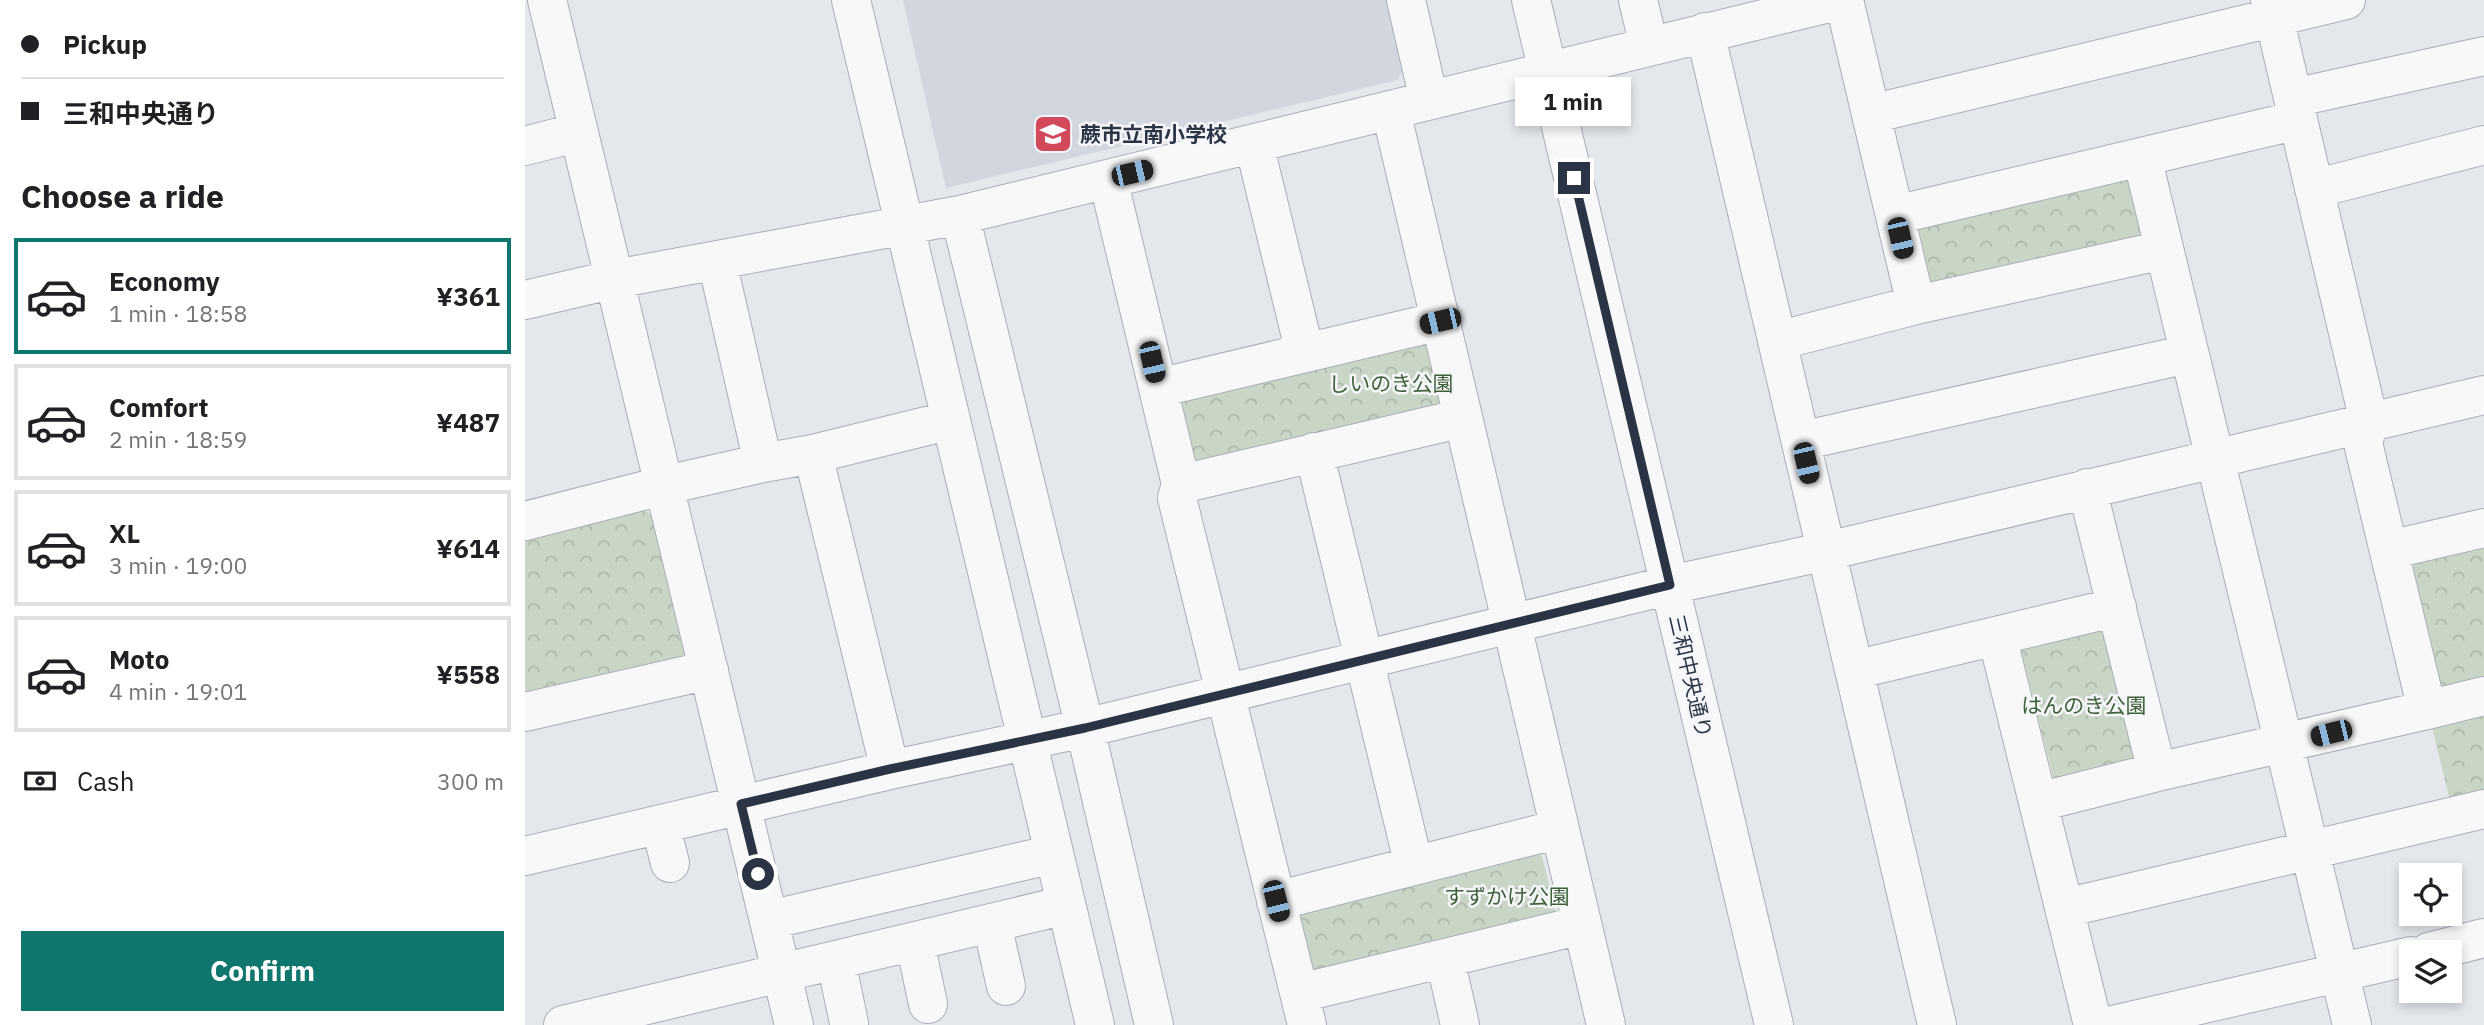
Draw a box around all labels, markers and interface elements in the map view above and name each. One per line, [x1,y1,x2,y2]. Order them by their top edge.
text: Pickup [63,27,147,61]
callout: 1 min [1516,76,1632,125]
text: 1 min [1543,86,1603,116]
text: 三和中央通り [63,96,219,130]
school or university icon: 蕨市立南小学校 [1032,113,1074,155]
place label: 蕨市立南小学校 [1080,120,1227,148]
car [1110,158,1155,188]
route end [1558,162,1590,194]
text: Choose a ride [21,175,224,217]
car [1886,215,1915,261]
text: Economy [109,264,220,298]
icon: car [25,265,88,328]
text: ¥361 [436,279,500,313]
text: 1 min · 18:58 [109,298,247,328]
car [1418,306,1463,336]
car [1138,339,1167,385]
park label: しいのき公園 [1328,369,1454,397]
text: Comfort [109,390,208,424]
icon: car [25,391,88,454]
text: ¥487 [436,405,500,439]
text: 2 min · 18:59 [109,424,247,454]
car [1792,440,1821,486]
text: XL [109,516,140,550]
icon: car [25,517,88,580]
text: ¥614 [436,531,500,565]
text: 3 min · 19:00 [109,550,247,580]
street label: 三和中央通り [1663,611,1719,741]
text: Moto [109,642,169,676]
icon: car [25,643,88,706]
text: ¥558 [436,657,500,691]
text: 4 min · 19:01 [109,676,247,706]
park label: はんのき公園 [2021,691,2147,719]
car [2309,718,2354,748]
icon: cash [21,762,59,800]
text: Cash [77,764,134,798]
text: 300 m [437,766,504,796]
route start [742,858,774,890]
map controls [2399,863,2462,1003]
button: locate [2399,863,2462,926]
car [1261,878,1292,924]
park label: すずかけ公園 [1444,882,1570,910]
button: Confirm [21,931,504,1011]
button: layers [2399,940,2462,1003]

